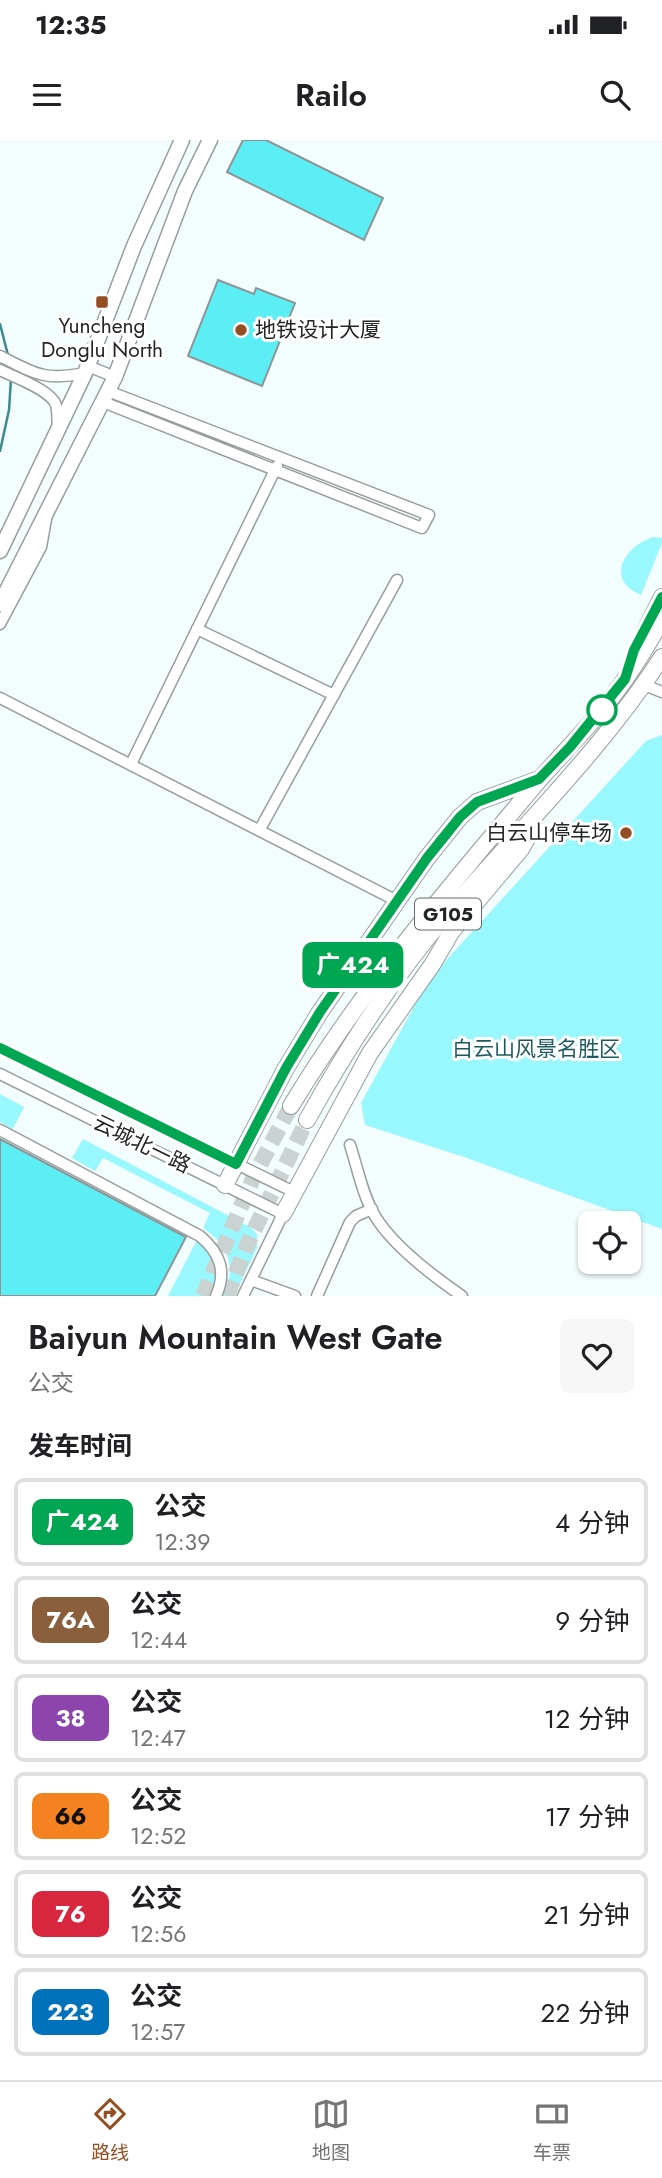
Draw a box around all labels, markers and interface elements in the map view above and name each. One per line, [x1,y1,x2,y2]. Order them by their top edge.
text: 12:35 [35,6,107,44]
text: Railo [295,72,367,118]
icon: menu [28,76,66,114]
icon: search [596,76,634,114]
marker: Yuncheng Donglu North [94,294,110,310]
place label: Yuncheng Donglu North [41,311,163,365]
place label: 地铁设计大厦 [255,315,381,345]
marker: 地铁设计大厦 [233,322,249,338]
unlabelled marker [587,695,617,725]
place label: 白云山停车场 [486,818,612,848]
marker: 白云山停车场 [618,825,634,841]
road number: G105 [415,898,481,930]
line badge: 广424 [304,942,402,988]
text: 广424 [316,947,390,982]
park label: 白云山风景名胜区 [452,1034,620,1064]
street label: 云城北一路 [88,1108,196,1180]
map controls [578,1211,641,1274]
button: locate [578,1211,641,1274]
text: Baiyun Mountain West Gate [28,1314,443,1361]
button: heart [560,1319,634,1393]
text: 公交 [28,1366,74,1400]
text: 发车时间 [28,1427,132,1465]
text: 公交 [154,1487,206,1525]
text: 广424 [46,1504,119,1539]
text: 4 分钟 [555,1504,630,1542]
text: 12:39 [154,1525,210,1559]
text: 公交 [130,1585,182,1623]
text: 76A [46,1602,95,1637]
text: 9 分钟 [555,1602,630,1640]
text: 12:44 [130,1623,187,1657]
text: 公交 [130,1683,182,1721]
text: 38 [56,1700,85,1735]
text: 12 分钟 [544,1700,630,1738]
text: 12:47 [130,1721,186,1755]
text: 公交 [130,1781,182,1819]
text: 66 [54,1798,87,1833]
text: 17 分钟 [545,1798,630,1836]
text: 12:52 [130,1819,186,1853]
text: 公交 [130,1879,182,1917]
text: 76 [55,1896,86,1931]
text: 21 分钟 [544,1896,630,1934]
text: 12:56 [130,1917,187,1951]
text: 公交 [130,1977,182,2015]
text: 223 [47,1994,94,2029]
text: 22 分钟 [541,1994,630,2032]
text: 12:57 [130,2015,185,2049]
tab: 路线 [91,2095,129,2166]
tab: 地图 [312,2095,350,2166]
tab: 车票 [533,2095,571,2166]

